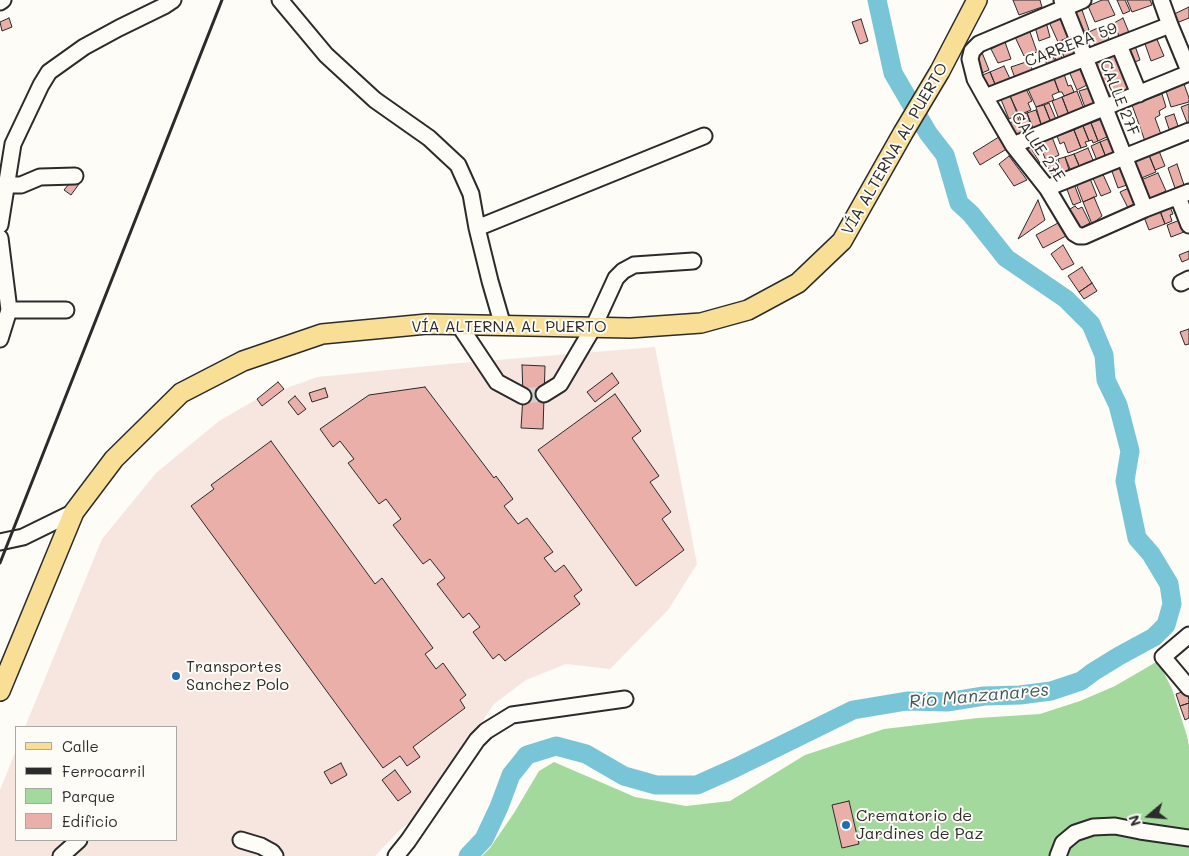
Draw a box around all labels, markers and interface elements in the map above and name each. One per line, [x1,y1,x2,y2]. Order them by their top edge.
street label: CARRERA 59 [1022,19,1120,71]
street label: CALLE 27F [1095,57,1143,139]
street label: VÍA ALTERNA AL PUERTO [838,60,952,238]
street label: CALLE 27E [1007,108,1069,186]
street label: VÍA ALTERNA AL PUERTO [411,317,607,337]
place label: Transportes Sanchez Polo [186,657,289,695]
marker: Transportes Sanchez Polo [170,670,182,682]
water label: Río Manzanares [908,679,1050,713]
legend [15,726,178,841]
text: Calle [62,736,99,756]
text: Ferrocarril [62,761,145,781]
text: Parque [62,786,115,806]
north arrow [1124,791,1174,841]
place label: Crematorio de Jardines de Paz [856,806,983,844]
text: Edificio [62,811,117,831]
text: N [1124,813,1145,829]
marker: Crematorio de Jardines de Paz [840,819,852,831]

